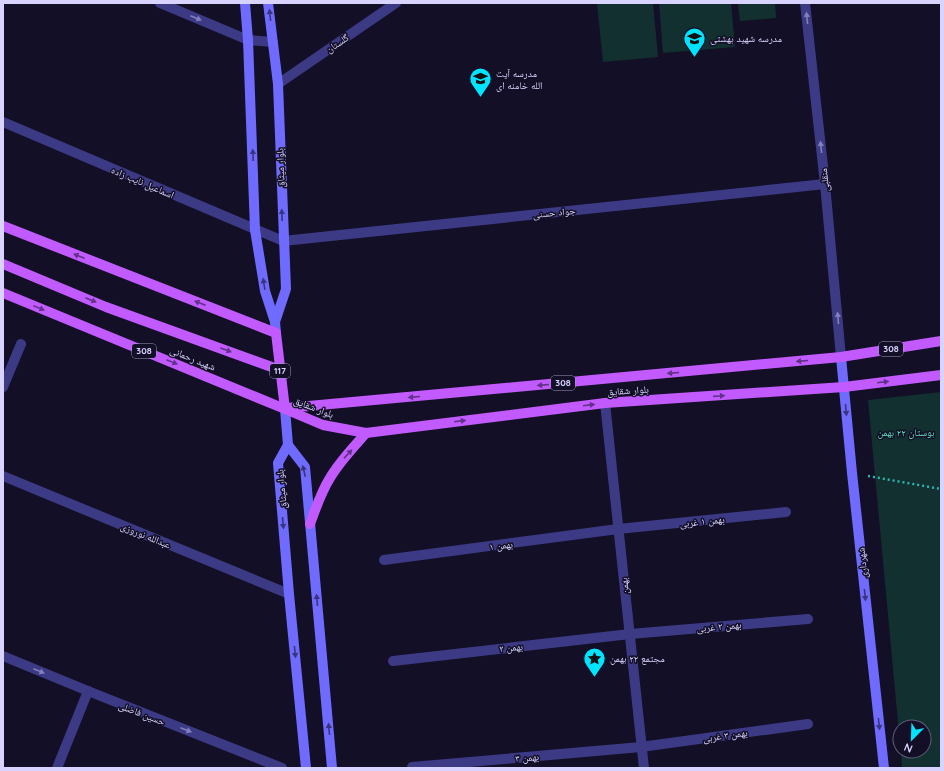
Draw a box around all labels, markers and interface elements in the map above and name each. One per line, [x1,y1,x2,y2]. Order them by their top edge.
one-way arrow [267,9,273,21]
one-way arrow [803,12,810,24]
one-way arrow [191,15,202,21]
school or university icon: مدرسه شهید بهشتی [682,25,708,58]
street label: گلستان [323,31,352,56]
place label: مدرسه شهید بهشتی [710,32,783,45]
school or university icon: مدرسه آیت الله خامنه ای [467,66,493,99]
place label: مدرسه آیت الله خامنه ای [496,67,542,92]
one-way arrow [818,141,824,153]
street label: بلوار میثاق [273,148,288,188]
one-way arrow [249,149,256,161]
street label: اسماعیل نایب زاده [109,163,176,202]
street label: منقلبی [817,167,832,192]
street label: جواد حسنی [532,204,577,221]
one-way arrow [279,208,285,221]
one-way arrow [73,252,85,258]
one-way arrow [261,278,267,291]
one-way arrow [85,298,97,304]
one-way arrow [194,300,206,306]
one-way arrow [34,305,45,311]
one-way arrow [834,312,841,324]
road number: 308 [879,342,903,356]
street label: شهید رحمانی [168,343,218,374]
road number: 308 [132,344,156,358]
one-way arrow [220,347,232,353]
one-way arrow [796,357,808,364]
one-way arrow [167,360,179,366]
road number: 117 [270,364,290,378]
one-way arrow [667,369,679,376]
road number: 308 [551,376,575,390]
one-way arrow [877,379,889,385]
one-way arrow [537,381,549,388]
street label: بلوار شقایق [607,383,650,398]
one-way arrow [712,392,725,399]
one-way arrow [408,393,420,400]
street label: بلوار شقایق [292,394,336,421]
one-way arrow [583,402,595,409]
one-way arrow [843,404,849,416]
one-way arrow [454,418,466,425]
park label: بوستان ۲۲ بهمن [878,426,935,439]
one-way arrow [343,449,352,458]
one-way arrow [301,464,307,477]
street label: بلوار میثاق [273,468,290,509]
street label: بهمن ۱ غربی [679,513,725,530]
one-way arrow [280,517,287,529]
street label: عبدالله نوروزی [119,520,173,551]
street label: بهمن ۱ [488,537,514,554]
street label: شهرداری [854,546,871,579]
street label: بهمن [617,577,632,595]
one-way arrow [862,589,868,601]
one-way arrow [314,594,320,606]
street label: بهمن ۲ غربی [696,618,742,635]
street label: بهمن ۲ [499,640,524,655]
place icon: مجتمع ۲۲ بهمن [582,645,608,678]
one-way arrow [292,646,298,658]
place label: مجتمع ۲۲ بهمن [610,652,665,665]
one-way arrow [34,669,46,675]
street label: حسین فاضلی [117,699,168,729]
one-way arrow [876,718,883,730]
north arrow [892,719,932,759]
one-way arrow [325,723,332,735]
street label: بهمن ۳ غربی [702,726,749,745]
one-way arrow [180,727,191,733]
text: N [902,740,915,756]
street label: بهمن ۳ [515,750,540,765]

